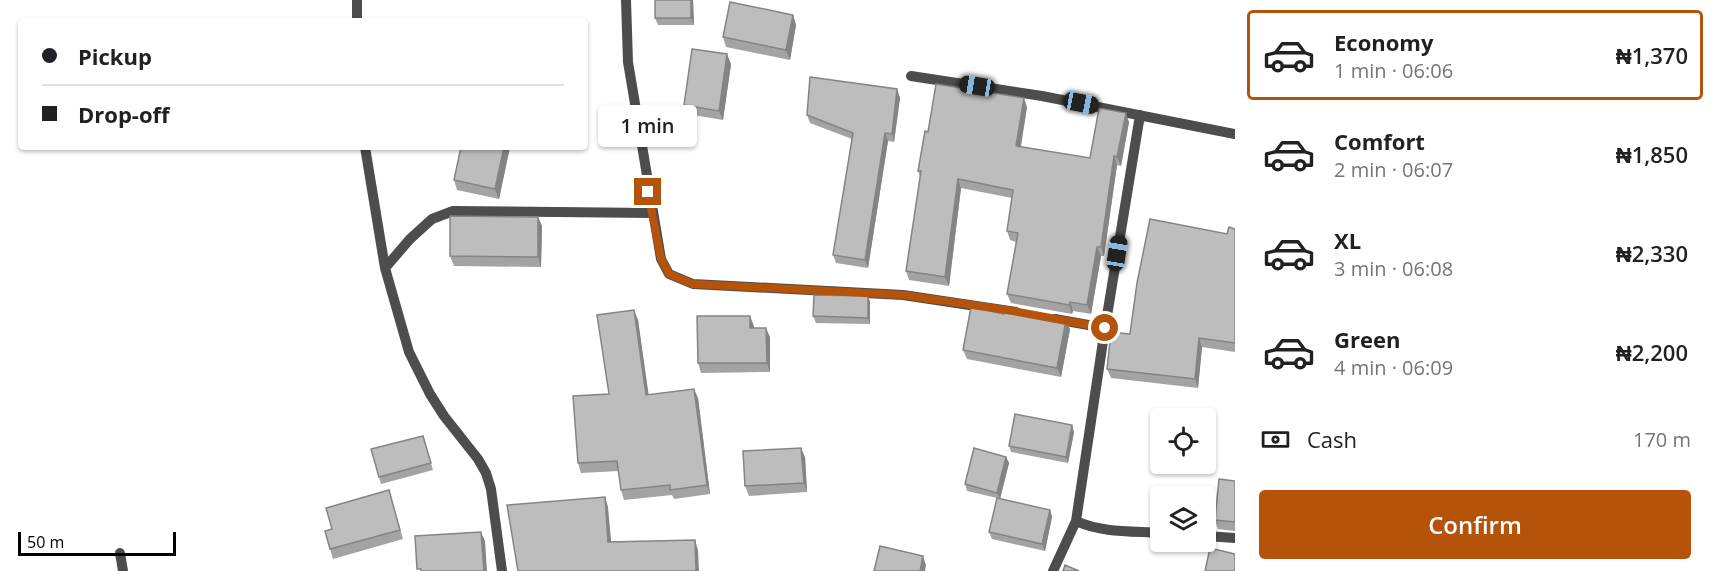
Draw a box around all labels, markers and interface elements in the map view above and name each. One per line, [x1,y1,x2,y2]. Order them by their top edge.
text: Economy [1334,27,1433,57]
icon: car [1262,28,1316,82]
text: ₦1,370 [1616,40,1688,70]
text: Pickup [78,41,152,71]
text: 1 min · 06:06 [1334,57,1453,84]
car [958,74,996,98]
car [1062,91,1100,115]
text: Drop-off [78,99,170,129]
callout: 1 min [598,105,698,147]
text: 1 min [621,112,675,139]
text: Comfort [1334,126,1425,156]
icon: car [1262,127,1316,181]
text: ₦1,850 [1616,139,1688,169]
text: 2 min · 06:07 [1334,156,1453,183]
route end [634,178,661,205]
text: XL [1334,225,1361,255]
icon: car [1262,226,1316,280]
car [1105,234,1129,272]
text: ₦2,330 [1616,238,1688,268]
text: 3 min · 06:08 [1334,255,1453,282]
route start [1091,314,1118,341]
text: Green [1334,324,1400,354]
icon: car [1262,325,1316,379]
text: ₦2,200 [1616,337,1688,367]
text: 4 min · 06:09 [1334,354,1453,381]
map controls [1150,408,1216,552]
button: locate [1150,408,1216,474]
icon: cash [1259,423,1292,456]
text: Cash [1307,424,1357,454]
text: 170 m [1633,426,1691,453]
button: layers [1150,486,1216,552]
button: Confirm [1259,490,1691,559]
scale bar [18,529,176,556]
text: 50 m [27,531,64,553]

